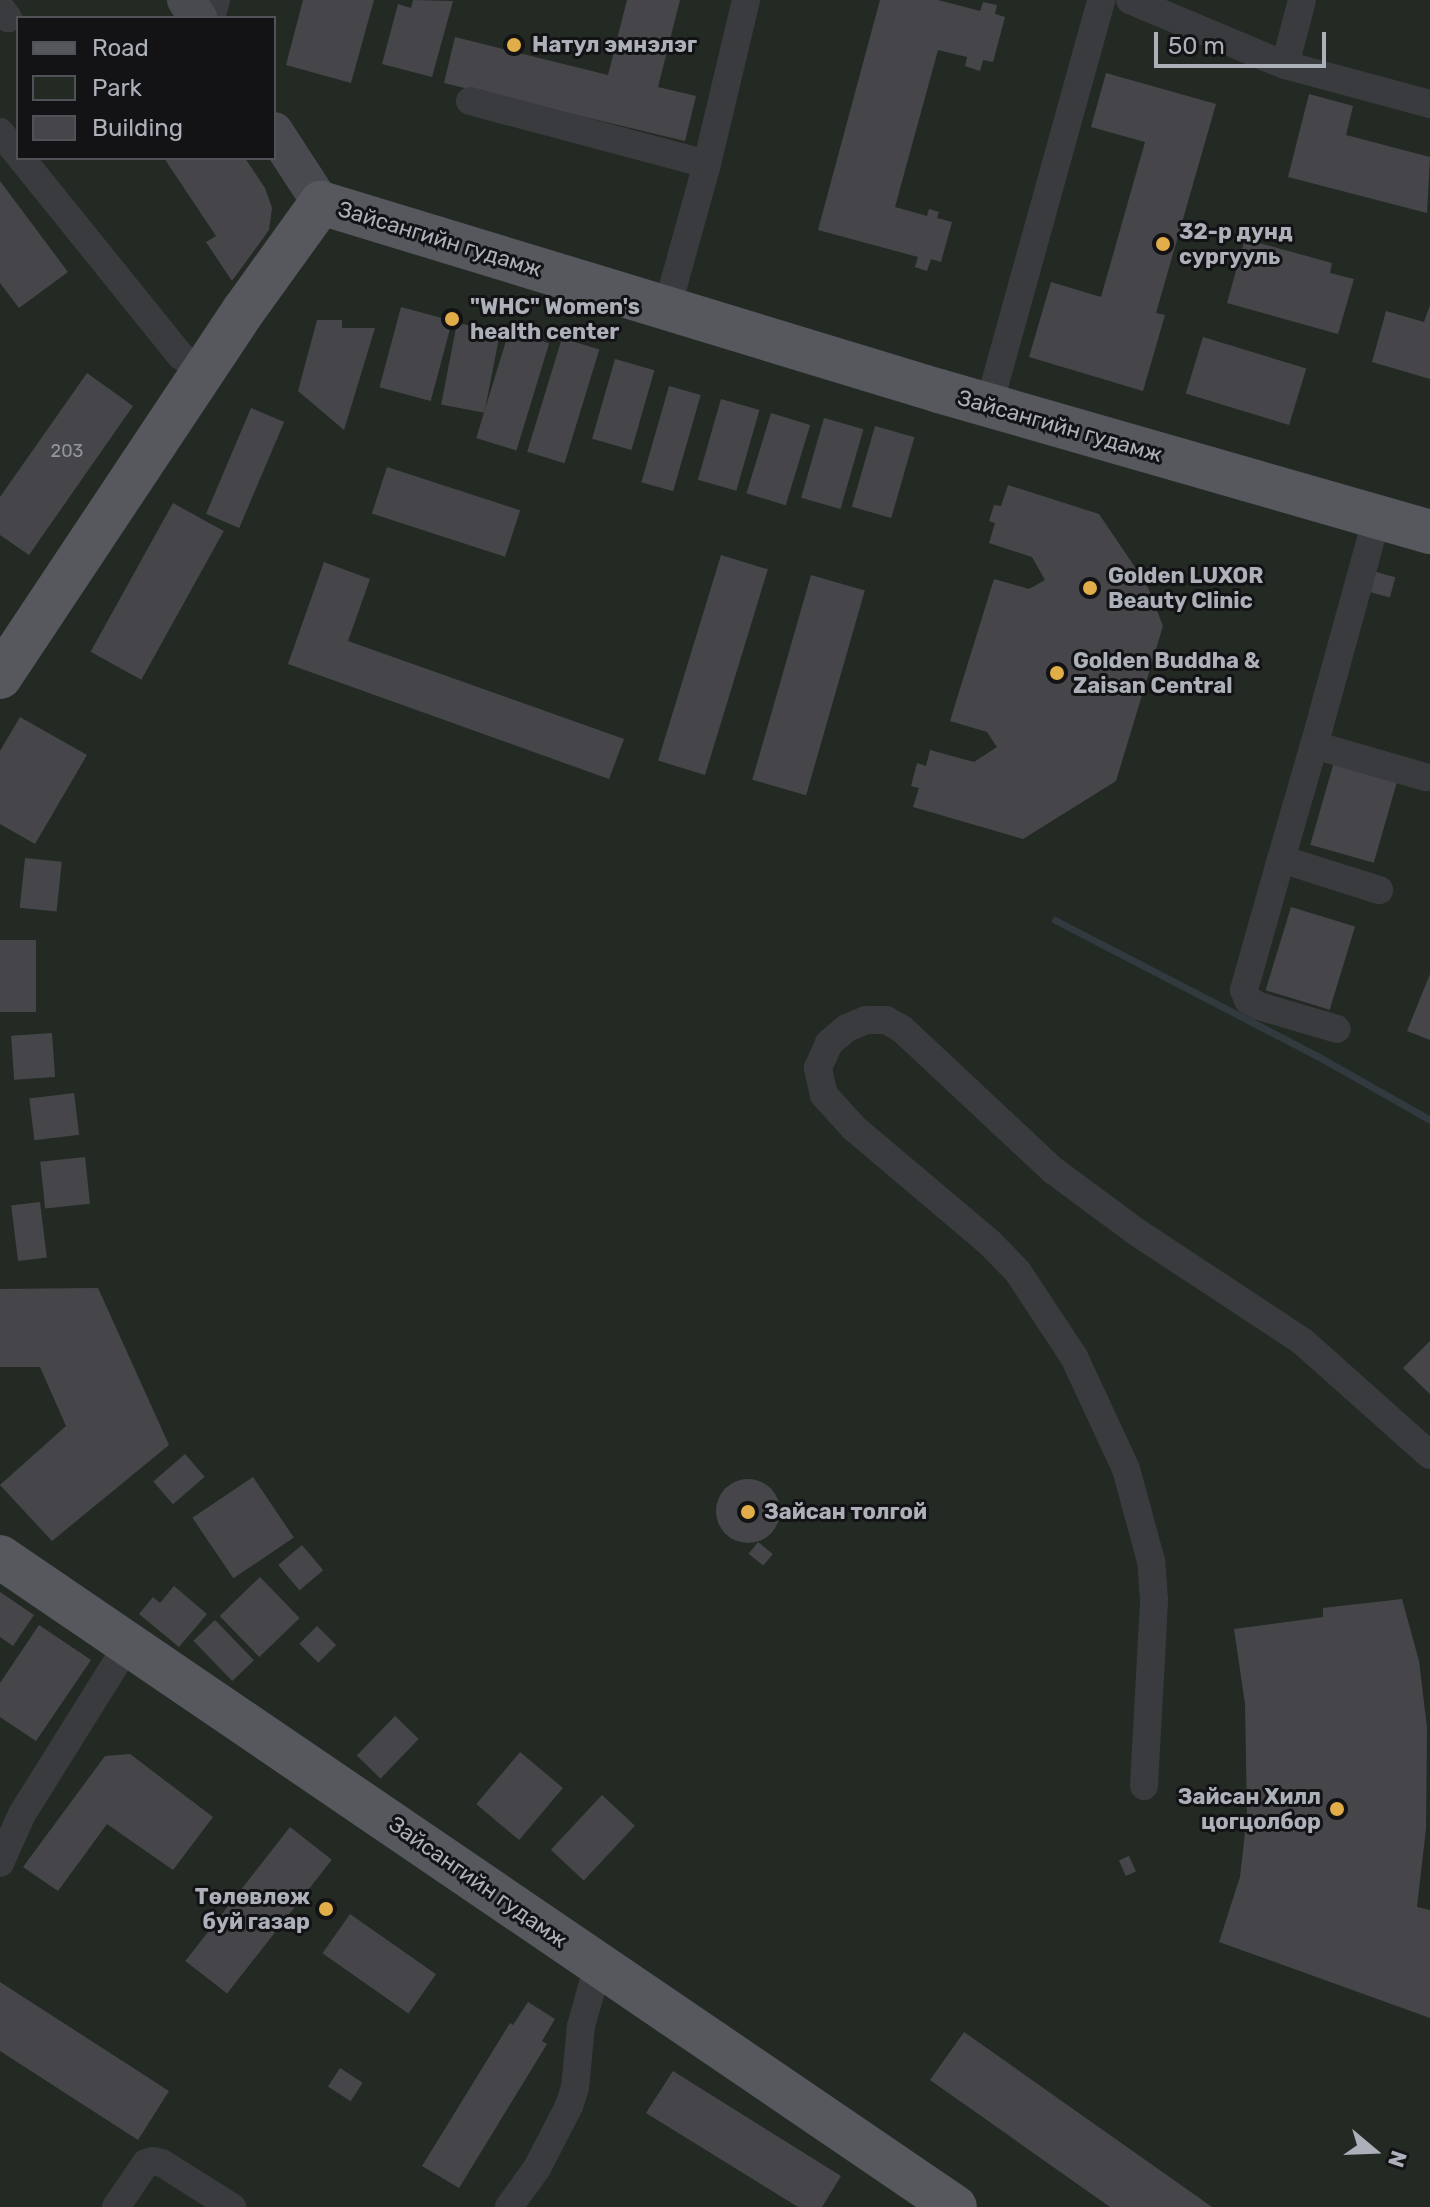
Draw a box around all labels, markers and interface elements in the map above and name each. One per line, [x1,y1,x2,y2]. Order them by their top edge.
legend [16,16,276,160]
scale bar [1158,16,1330,66]
place label: Натул эмнэлэг [532,32,697,58]
text: 50 m [1168,32,1225,60]
text: Road [92,34,149,62]
marker: Натул эмнэлэг [503,34,525,56]
text: Park [92,74,142,102]
text: Building [92,114,183,142]
street label: Зайсангийн гудамж [335,195,545,283]
place label: 32-р дунд сургууль [1179,218,1293,270]
marker: 32-р дунд сургууль [1154,235,1172,253]
place label: "WHC" Women's health center [470,293,640,344]
marker: "WHC" Women's health center [441,308,463,330]
street label: Зайсангийн гудамж [955,384,1165,468]
house number: 203 [51,440,83,462]
place label: Golden LUXOR Beauty Clinic [1108,562,1263,614]
marker: Golden LUXOR Beauty Clinic [1079,577,1101,599]
place label: Golden Buddha & Zaisan Central [1073,647,1260,698]
marker: Golden Buddha & Zaisan Central [1048,664,1066,682]
place label: Зайсан толгой [764,1499,927,1525]
marker: Зайсан толгой [739,1503,757,1521]
place label: Зайсан Хилл цогцолбор [1178,1783,1321,1834]
marker: Зайсан Хилл цогцолбор [1328,1800,1346,1818]
street label: Зайсангийн гудамж [384,1811,572,1953]
place label: Төлөвлөж буй газар [195,1883,310,1934]
marker: Төлөвлөж буй газар [317,1900,335,1918]
north arrow [1334,2111,1414,2191]
text: N [1382,2147,1413,2171]

